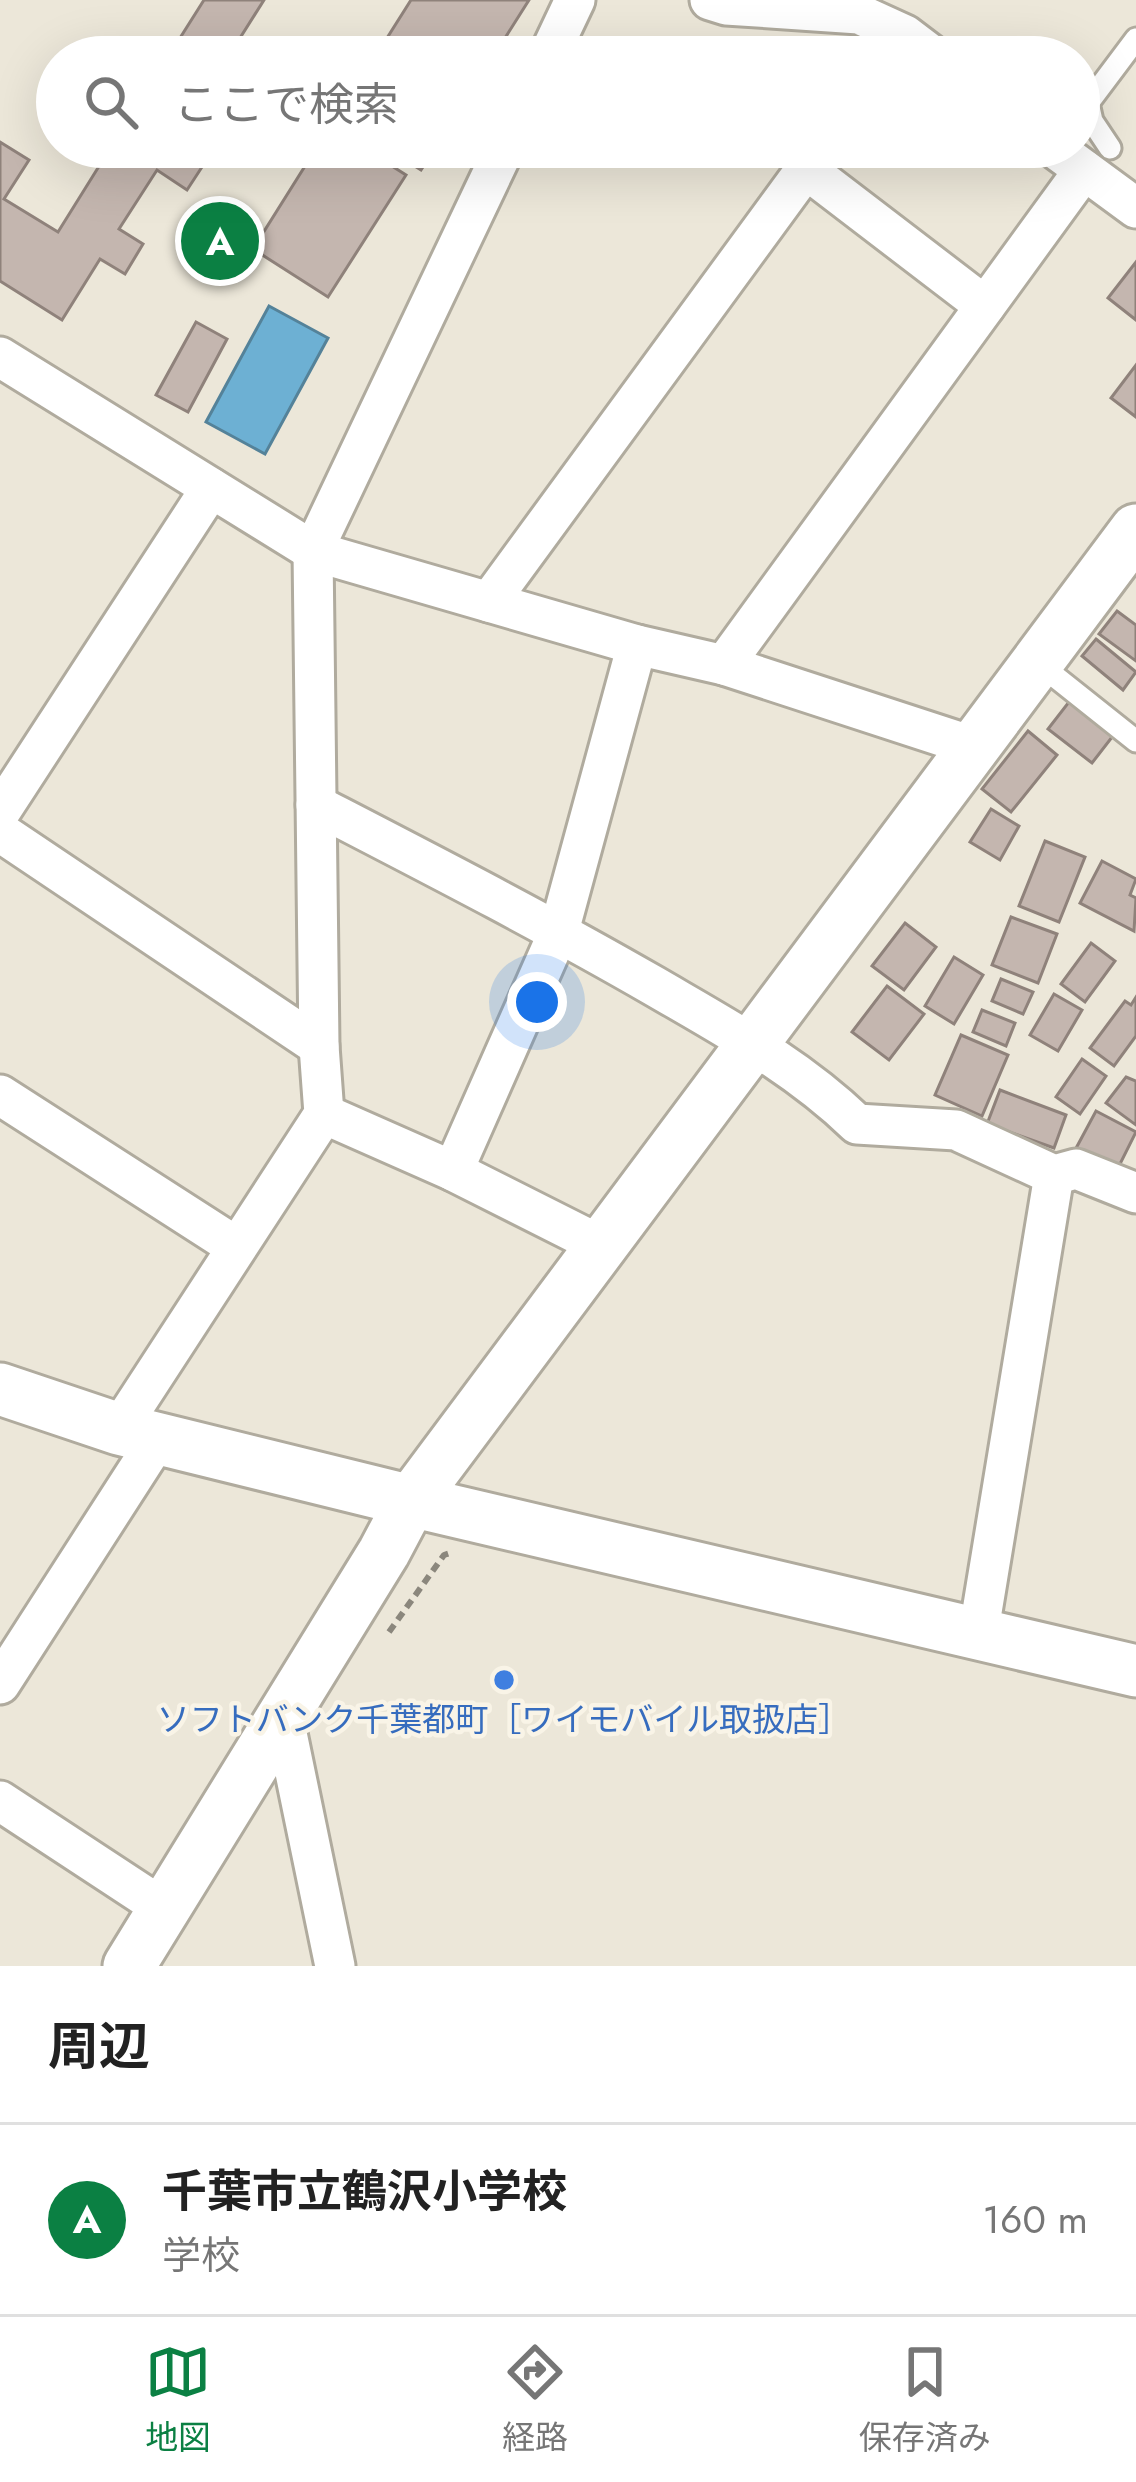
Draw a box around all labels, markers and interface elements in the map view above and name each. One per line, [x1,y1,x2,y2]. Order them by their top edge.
search box [36,36,1100,168]
icon: search [78,69,144,135]
text: ここで検索 [174,72,399,137]
pin: A [181,196,259,286]
your location [507,972,567,1032]
marker: ソフトバンク千葉都町［ワイモバイル取扱店］ [491,1667,517,1693]
place label: ソフトバンク千葉都町［ワイモバイル取扱店］ [157,1696,851,1743]
text: 周辺 [48,2009,150,2083]
text: 千葉市立鶴沢小学校 [162,2159,567,2224]
text: A [73,2191,101,2248]
text: 160 m [982,2191,1088,2248]
text: 学校 [162,2227,240,2284]
tab: 地図 [145,2339,211,2461]
tab: 経路 [502,2339,568,2461]
tab: 保存済み [859,2339,991,2461]

